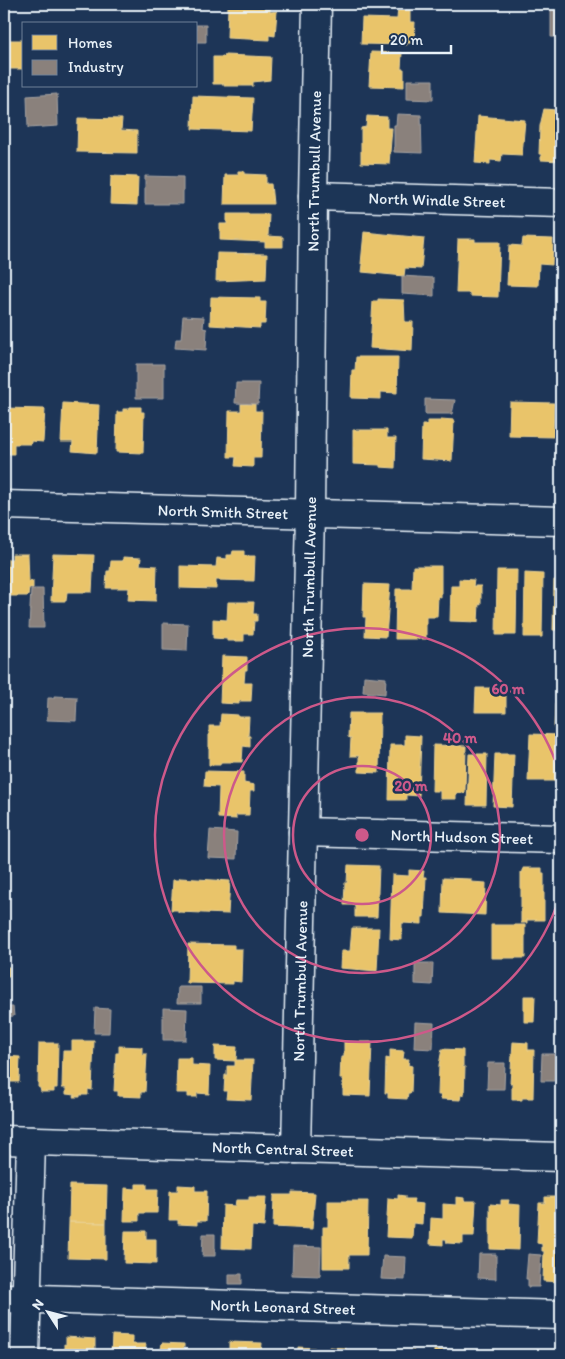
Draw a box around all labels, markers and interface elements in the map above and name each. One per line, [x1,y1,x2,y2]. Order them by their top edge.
legend [22,22,198,88]
scale bar [382,22,451,54]
text: 20 m [390,31,424,49]
text: Homes [68,34,113,52]
text: Industry [68,58,124,76]
street label: North Trumbull Avenue [303,90,325,252]
street label: North Windle Street [368,188,506,211]
street label: North Trumbull Avenue [297,496,320,658]
street label: North Smith Street [157,500,288,523]
text: 60 m [491,680,525,698]
text: 40 m [443,729,478,747]
text: 20 m [394,777,428,795]
street label: North Hudson Street [390,825,533,848]
centre of rings [353,826,371,844]
street label: North Trumbull Avenue [288,900,311,1062]
street label: North Central Street [212,1137,354,1160]
north arrow [22,1286,72,1336]
street label: North Leonard Street [210,1295,356,1318]
text: N [28,1296,48,1313]

